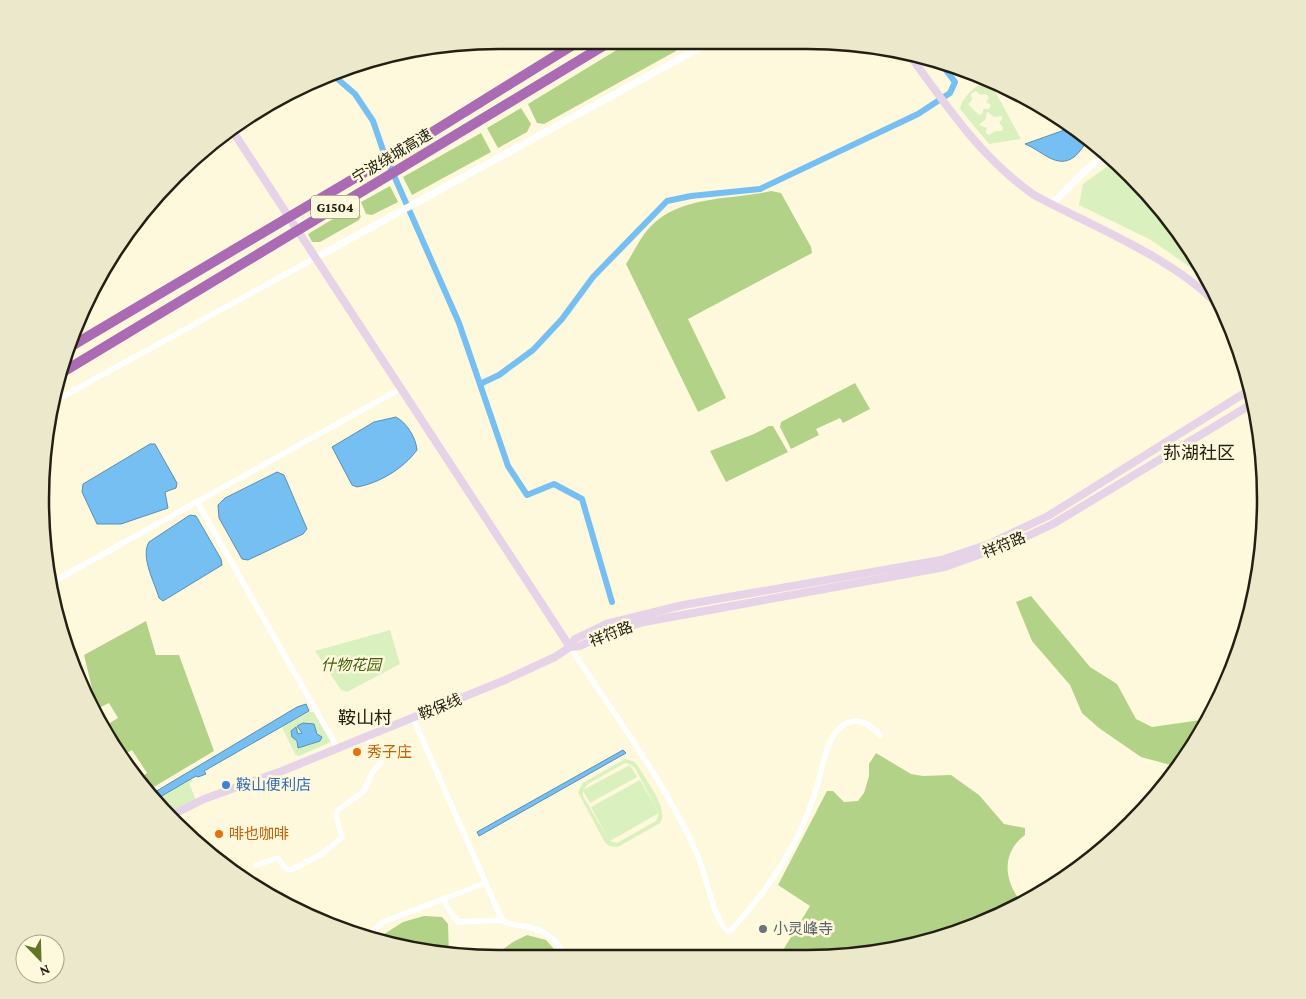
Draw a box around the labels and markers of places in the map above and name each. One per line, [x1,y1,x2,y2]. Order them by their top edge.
place label: 秀子庄 [367,744,412,760]
marker: 秀子庄 [351,746,363,758]
place label: 鞍山便利店 [236,776,311,793]
marker: 鞍山便利店 [220,779,232,791]
place label: 啡也咖啡 [229,826,289,842]
marker: 啡也咖啡 [213,828,225,840]
place label: 小灵峰寺 [773,920,833,937]
marker: 小灵峰寺 [757,923,769,935]

